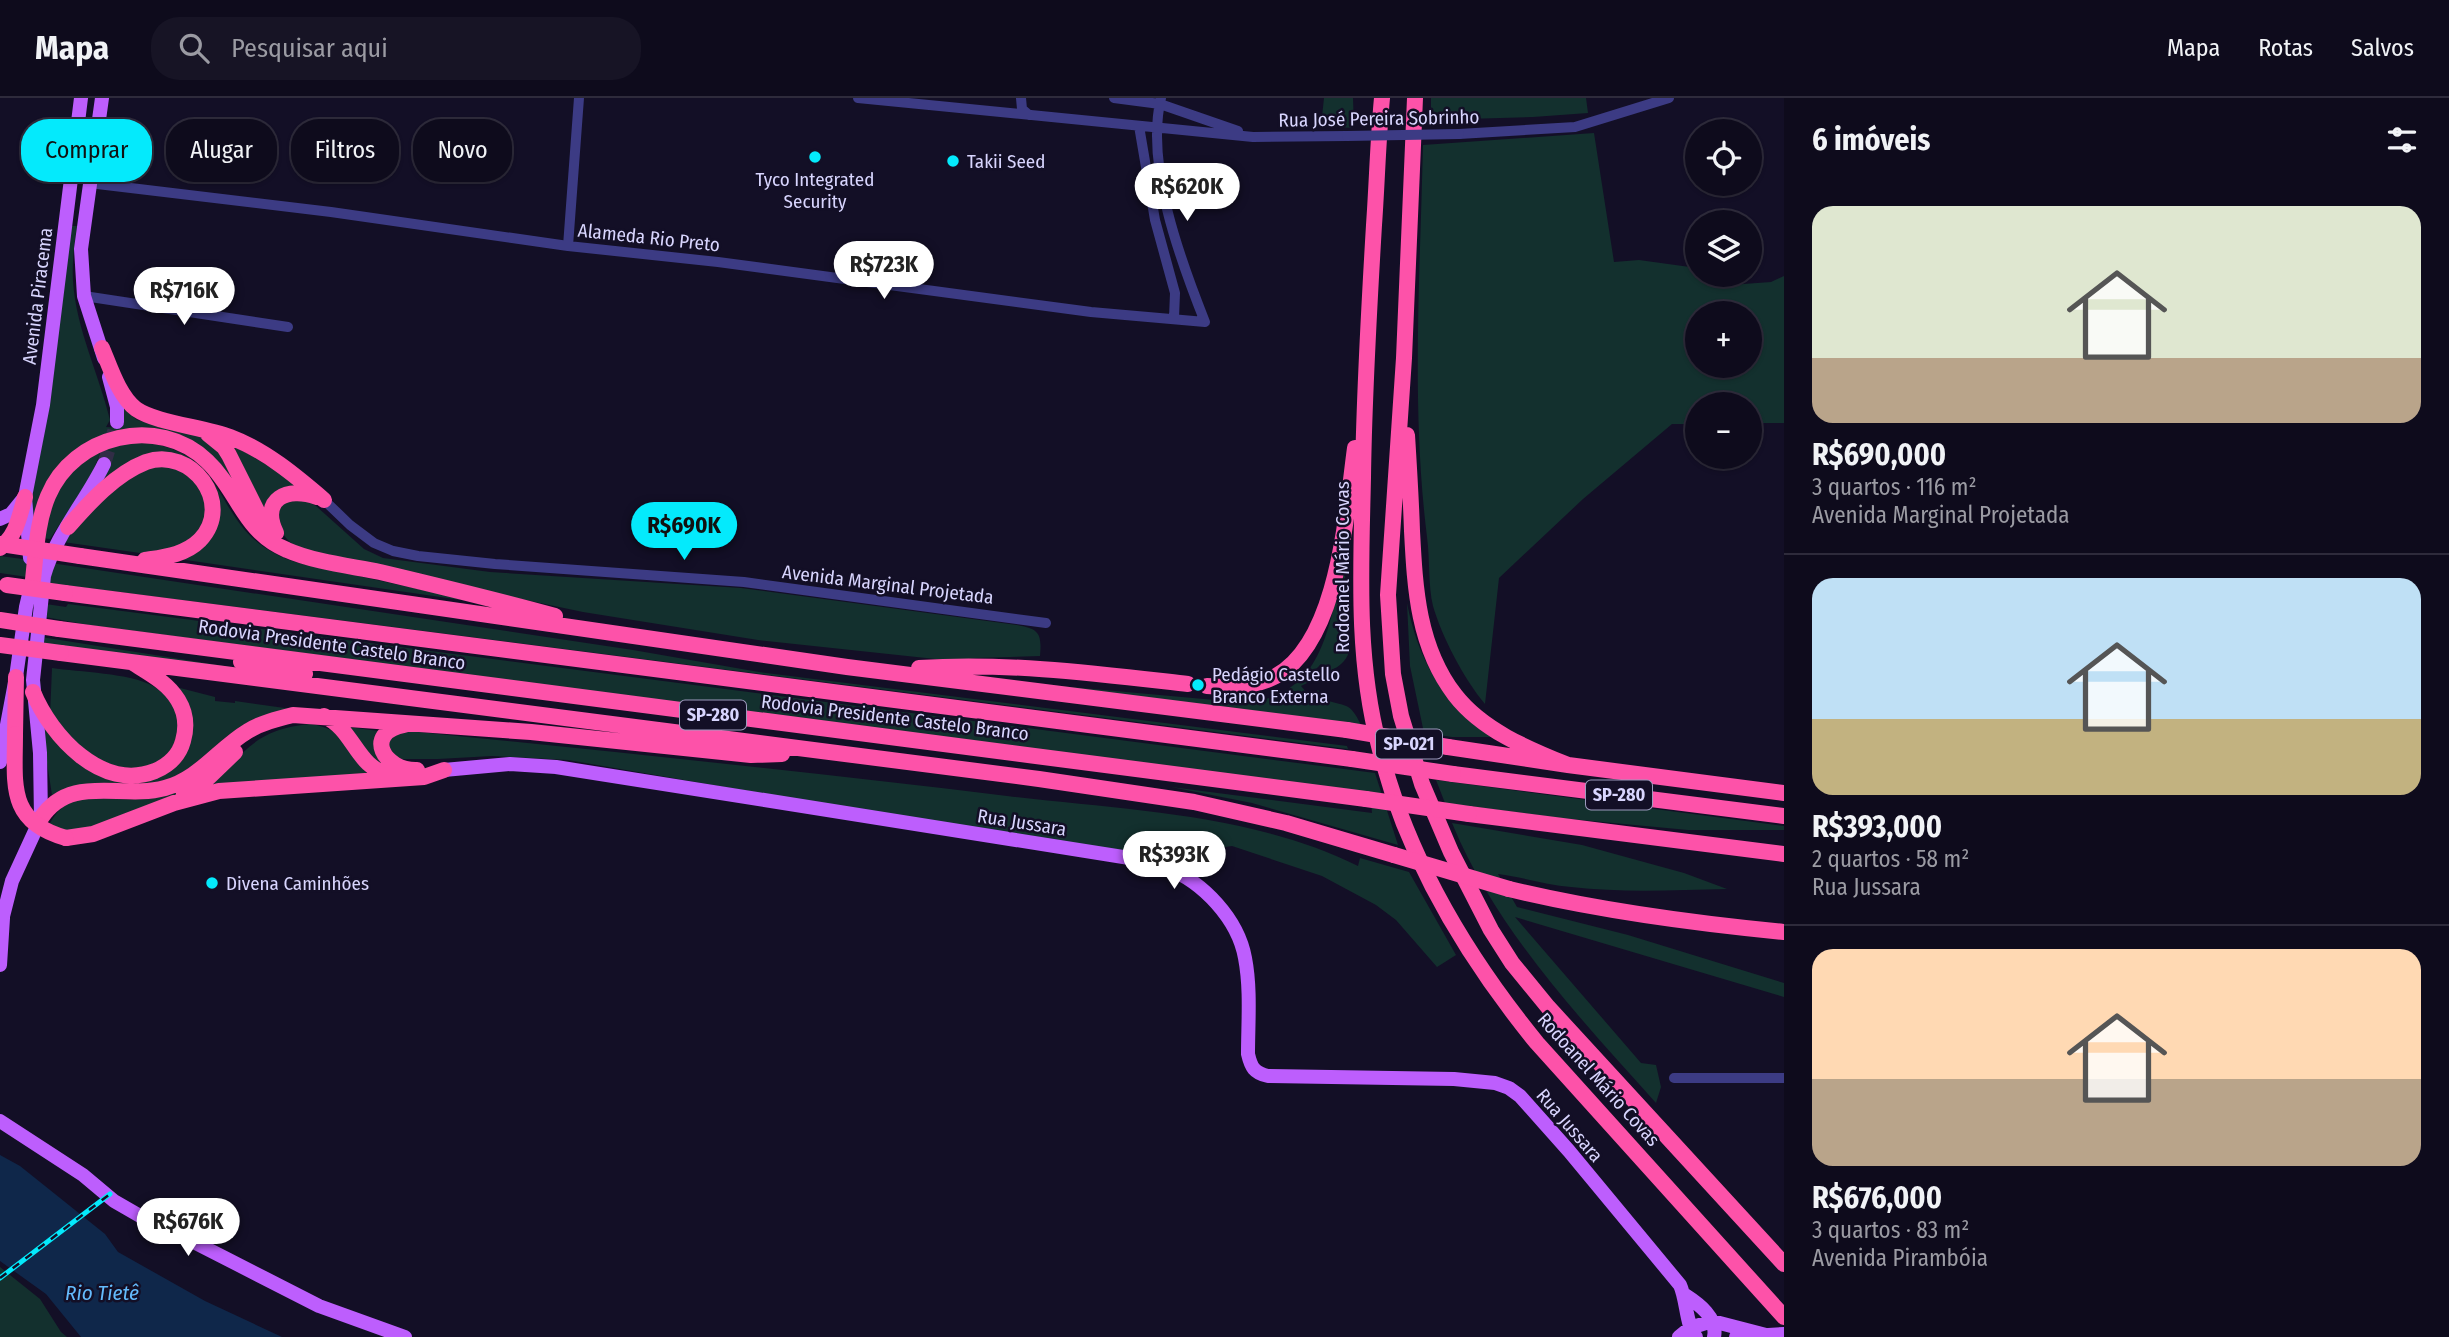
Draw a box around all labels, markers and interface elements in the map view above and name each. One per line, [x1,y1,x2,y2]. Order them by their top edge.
search box [151,17,641,80]
text: Mapa [35,28,109,68]
icon: search [175,29,213,67]
text: Pesquisar aqui [231,33,388,64]
text: Mapa [2167,34,2220,62]
text: Rotas [2258,34,2313,62]
text: Salvos [2351,34,2414,62]
street label: Rua José Pereira Sobrinho [1278,105,1480,132]
chip: Comprar [21,119,152,182]
chip: Alugar [166,119,277,182]
chip: Filtros [291,119,399,182]
chip: Novo [413,119,512,182]
map controls [1685,119,1762,469]
button: locate [1685,119,1762,196]
icon: filters [2383,121,2421,159]
text: 6 imóveis [1812,122,1930,158]
marker: Tyco Integrated Security [807,149,823,165]
place label: Takii Seed [967,150,1045,173]
marker: Takii Seed [945,153,961,169]
pin: R$620K [1130,164,1244,223]
place label: Tyco Integrated Security [756,168,874,213]
text: R$620K [1151,172,1223,200]
button: layers [1685,210,1762,287]
street label: Alameda Rio Preto [577,219,721,256]
street label: Avenida Piracema [18,226,57,366]
pin: R$723K [827,242,941,301]
text: R$723K [850,250,918,278]
icon: home [2054,252,2180,378]
pin: R$716K [127,268,241,327]
text: R$716K [150,276,218,304]
button: + [1685,301,1762,378]
button: − [1685,392,1762,469]
text: R$690,000 [1812,437,1946,473]
text: 3 quartos · 116 m² [1812,473,1977,501]
street label: Rodoanel Mário Covas [1331,481,1354,653]
text: Avenida Marginal Projetada [1812,501,2070,529]
pin: R$690K [627,503,741,562]
text: R$690K [647,511,721,539]
street label: Avenida Marginal Projetada [781,560,995,609]
street label: Rodovia Presidente Castelo Branco [197,614,467,675]
icon: home [2054,624,2180,750]
place label: Pedágio Castello Branco Externa [1212,663,1340,708]
marker: Pedágio Castello Branco Externa [1190,677,1206,693]
street label: Rodovia Presidente Castelo Branco [760,690,1030,745]
road number: SP-280 [680,700,746,730]
road number: SP-021 [1376,730,1442,758]
road number: SP-280 [1586,780,1652,810]
street label: Rua Jussara [976,804,1068,841]
text: R$393,000 [1812,809,1942,845]
pin: R$393K [1117,832,1231,891]
text: R$393K [1139,840,1209,868]
text: 2 quartos · 58 m² [1812,845,1969,873]
place label: Divena Caminhões [226,872,369,895]
text: Rua Jussara [1812,873,1921,901]
marker: Divena Caminhões [204,875,220,891]
icon: home [2054,995,2180,1121]
street label: Rodoanel Mário Covas [1533,1008,1665,1151]
street label: Rua Jussara [1531,1084,1608,1167]
text: R$676,000 [1812,1180,1942,1216]
pin: R$676K [131,1198,245,1258]
text: R$676K [153,1207,223,1235]
text: 3 quartos · 83 m² [1812,1216,1969,1244]
text: Avenida Pirambóia [1812,1244,1988,1272]
water label: Rio Tietê [65,1280,139,1306]

